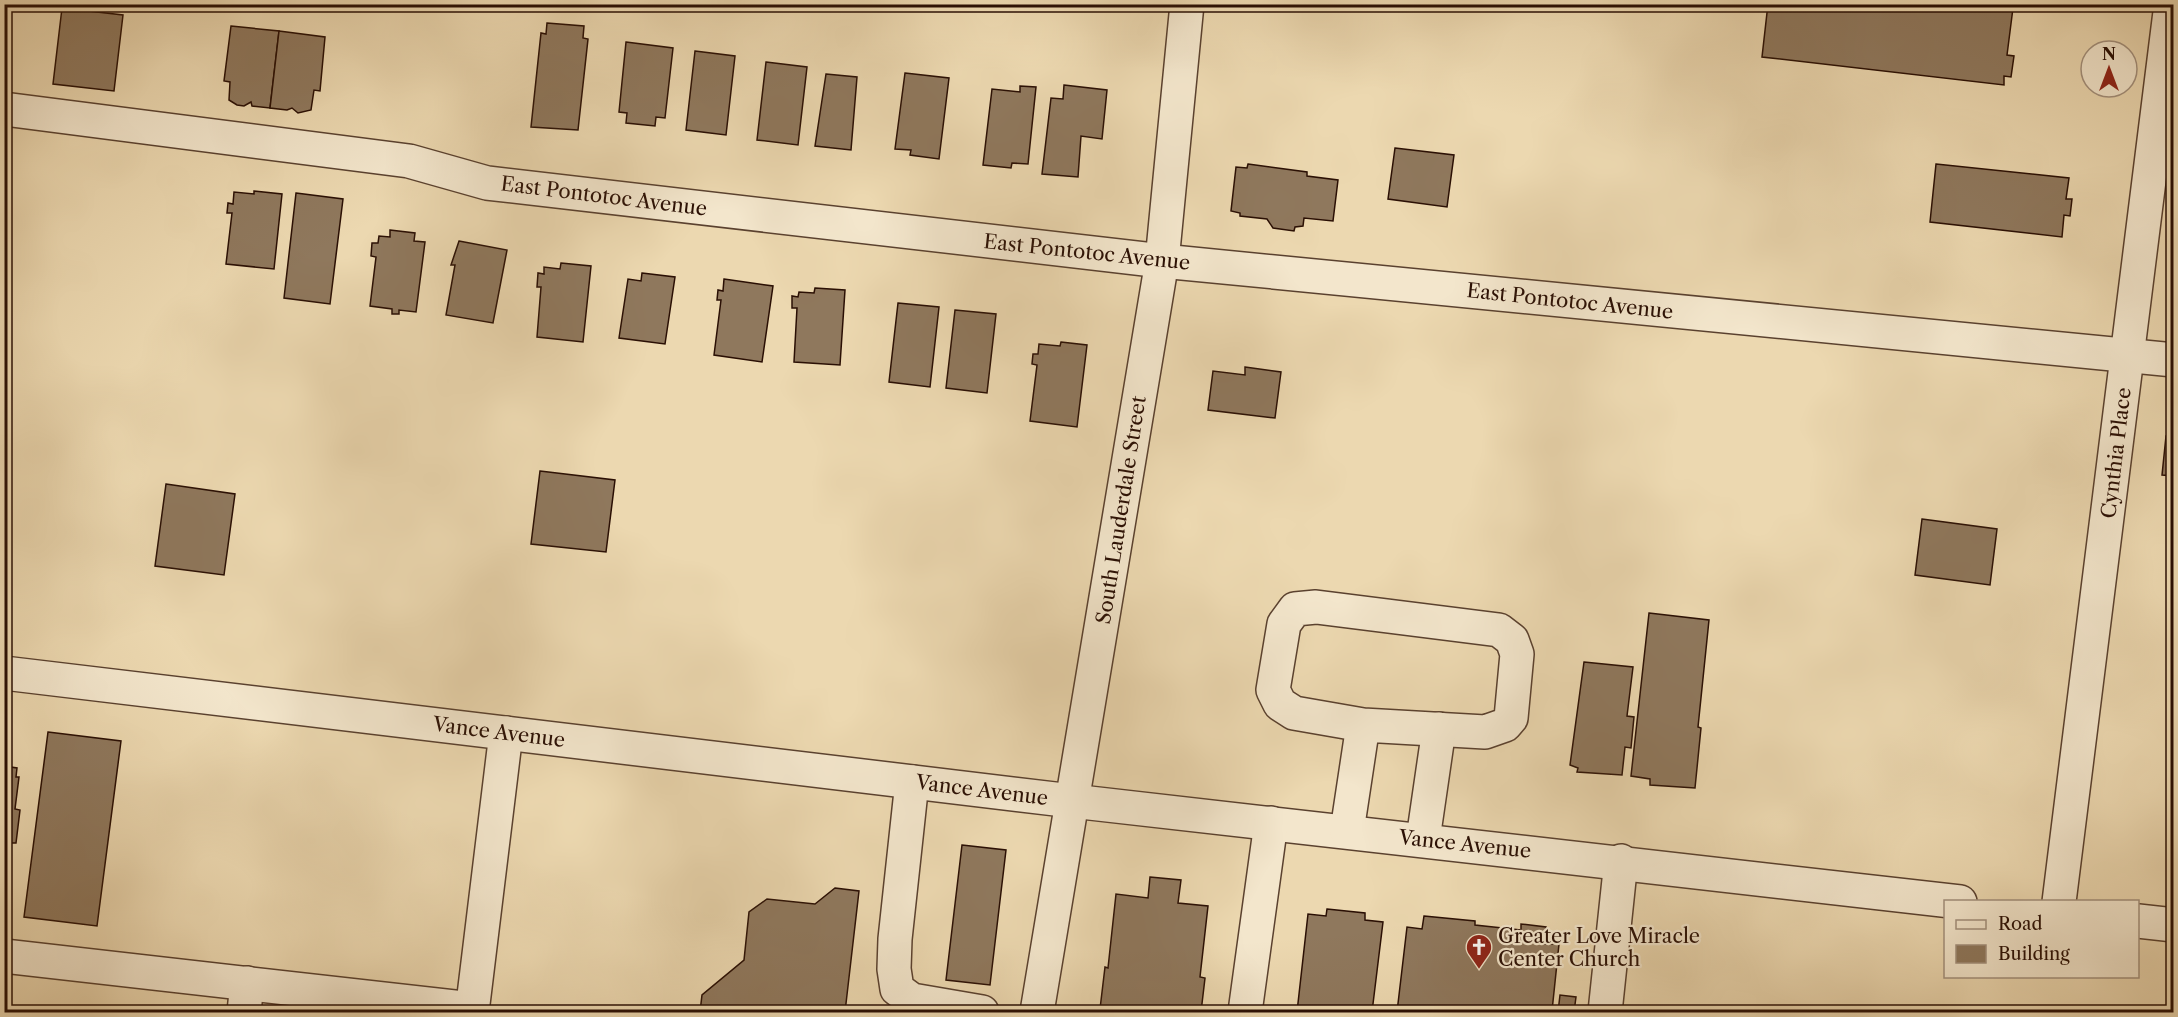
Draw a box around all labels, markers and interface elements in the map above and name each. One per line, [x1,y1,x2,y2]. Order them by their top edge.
north arrow [2079,39,2139,99]
text: N [2102,44,2116,64]
street label: East Pontotoc Avenue [500,171,708,221]
street label: East Pontotoc Avenue [983,229,1191,275]
street label: East Pontotoc Avenue [1466,278,1674,324]
street label: Cynthia Place [2096,386,2136,520]
street label: South Lauderdale Street [1091,394,1151,626]
street label: Vance Avenue [431,712,566,752]
street label: Vance Avenue [914,770,1049,810]
street label: Vance Avenue [1397,825,1532,863]
legend [1944,900,2139,978]
text: Road [1998,913,2043,935]
place label: Greater Love Miracle Center Church [1498,924,1700,971]
church icon: Greater Love Miracle Center Church [1464,932,1494,970]
text: Building [1998,943,2070,965]

